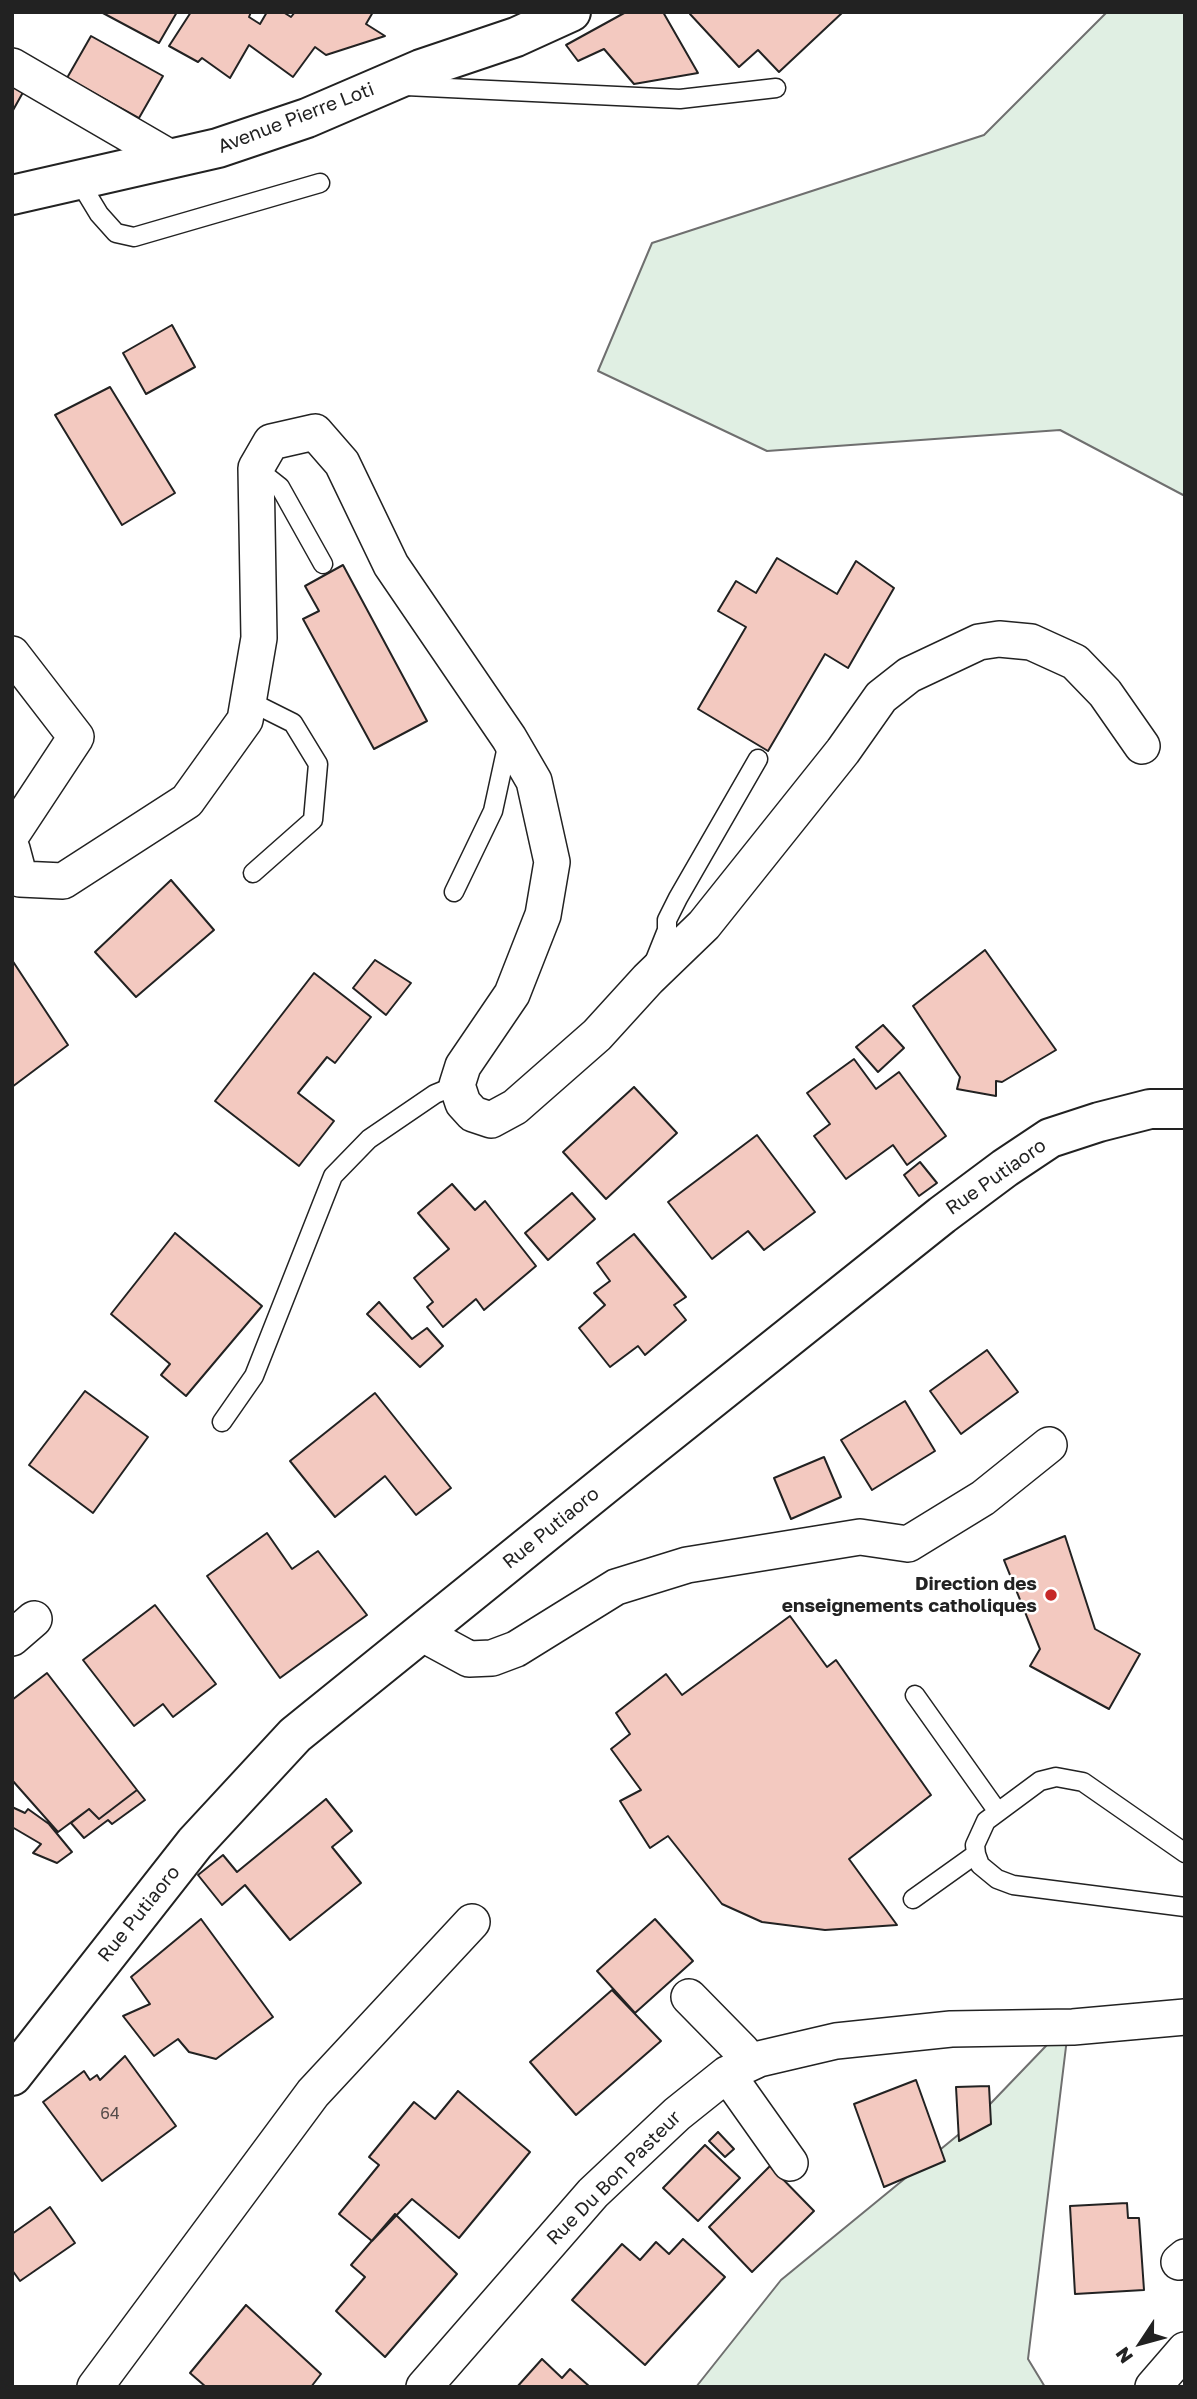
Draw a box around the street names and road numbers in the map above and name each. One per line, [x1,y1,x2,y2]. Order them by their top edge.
street label: Avenue Pierre Loti [215,78,377,158]
street label: Rue Putiaoro [941,1134,1051,1220]
street label: Rue Putiaoro [498,1482,604,1574]
street label: Rue Putiaoro [93,1861,185,1967]
street label: Rue Du Bon Pasteur [542,2106,686,2250]

